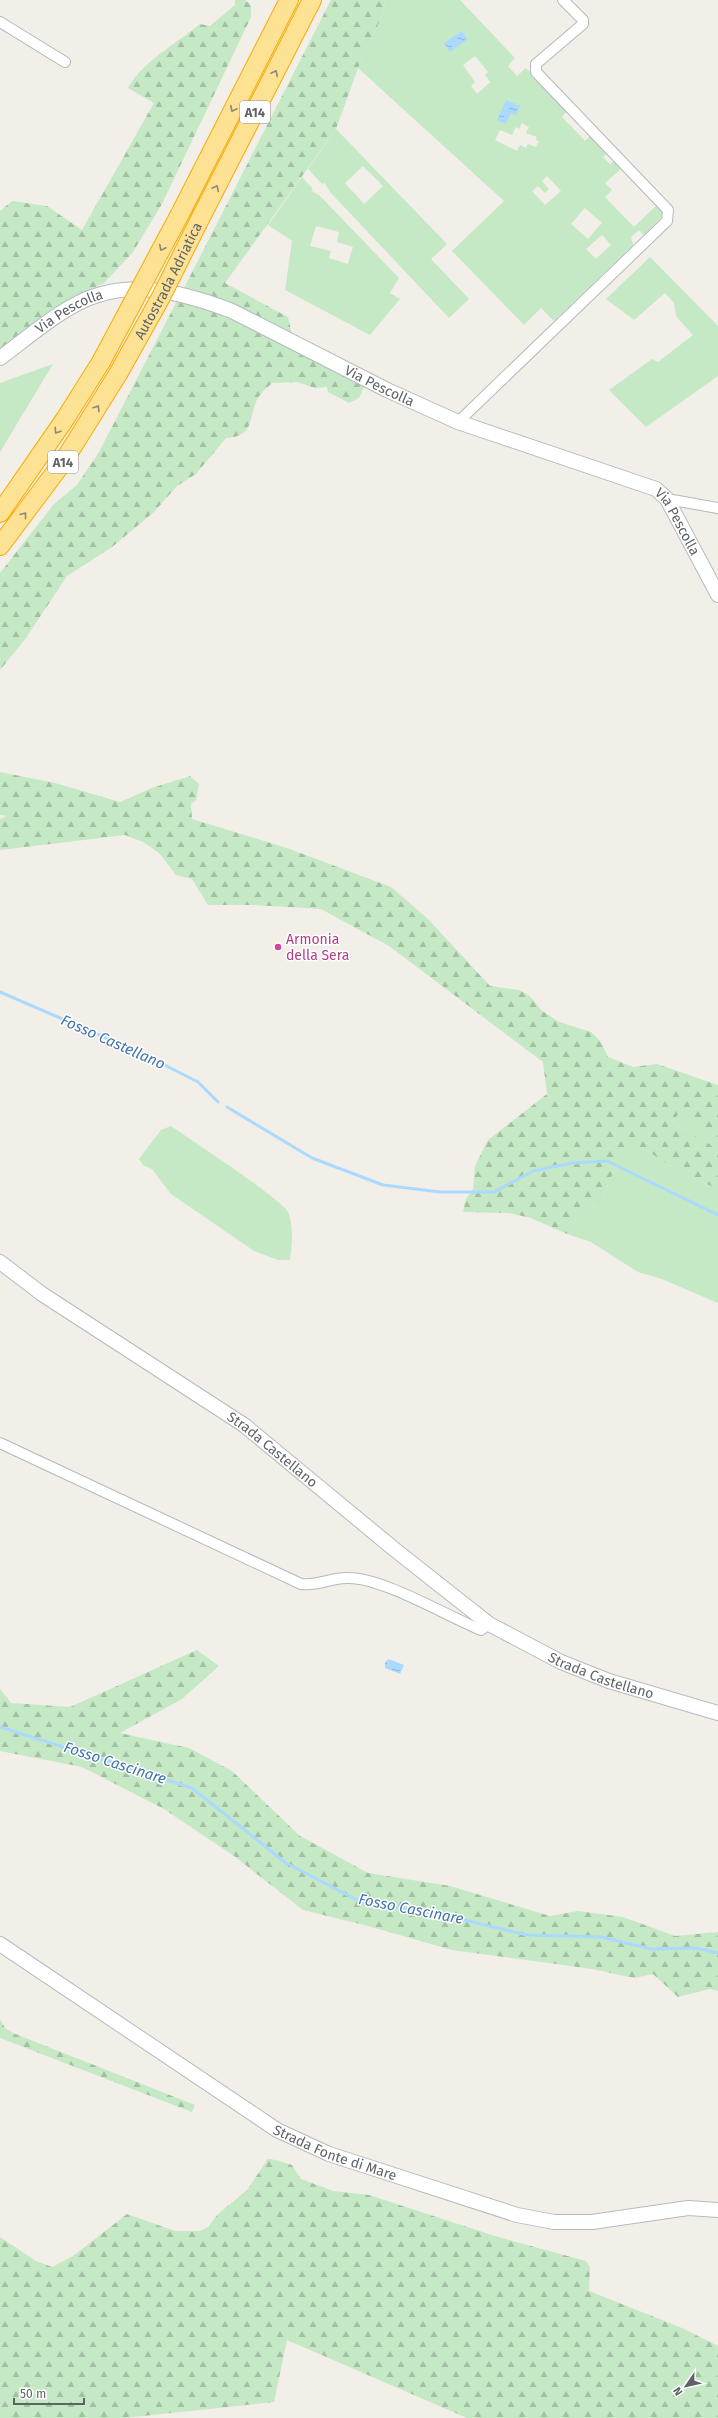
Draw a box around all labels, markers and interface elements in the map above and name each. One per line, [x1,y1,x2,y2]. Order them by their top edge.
one-way arrow [270,69,278,77]
road number: A14 [240,101,270,123]
one-way arrow [230,105,238,113]
one-way arrow [211,185,218,193]
street label: Autostrada Adriatica [131,219,206,342]
one-way arrow [159,244,167,252]
street label: Via Pescolla [32,286,105,337]
street label: Via Pescolla [342,361,417,410]
one-way arrow [92,405,99,412]
one-way arrow [55,426,62,433]
road number: A14 [48,451,78,473]
street label: Via Pescolla [652,484,704,558]
one-way arrow [19,512,26,519]
place label: Armonia della Sera [286,931,349,964]
marker: Armonia della Sera [273,942,283,952]
water label: Fosso Castellano [58,1011,168,1073]
street label: Strada Castellano [224,1408,321,1491]
street label: Strada Castellano [545,1648,656,1702]
water label: Fosso Cascinare [62,1738,169,1788]
water label: Fosso Cascinare [357,1890,465,1928]
street label: Strada Fonte di Mare [270,2121,399,2184]
north arrow [666,2366,706,2406]
scale bar [14,2380,84,2406]
text: N [671,2385,686,2398]
text: 50 m [20,2387,46,2401]

